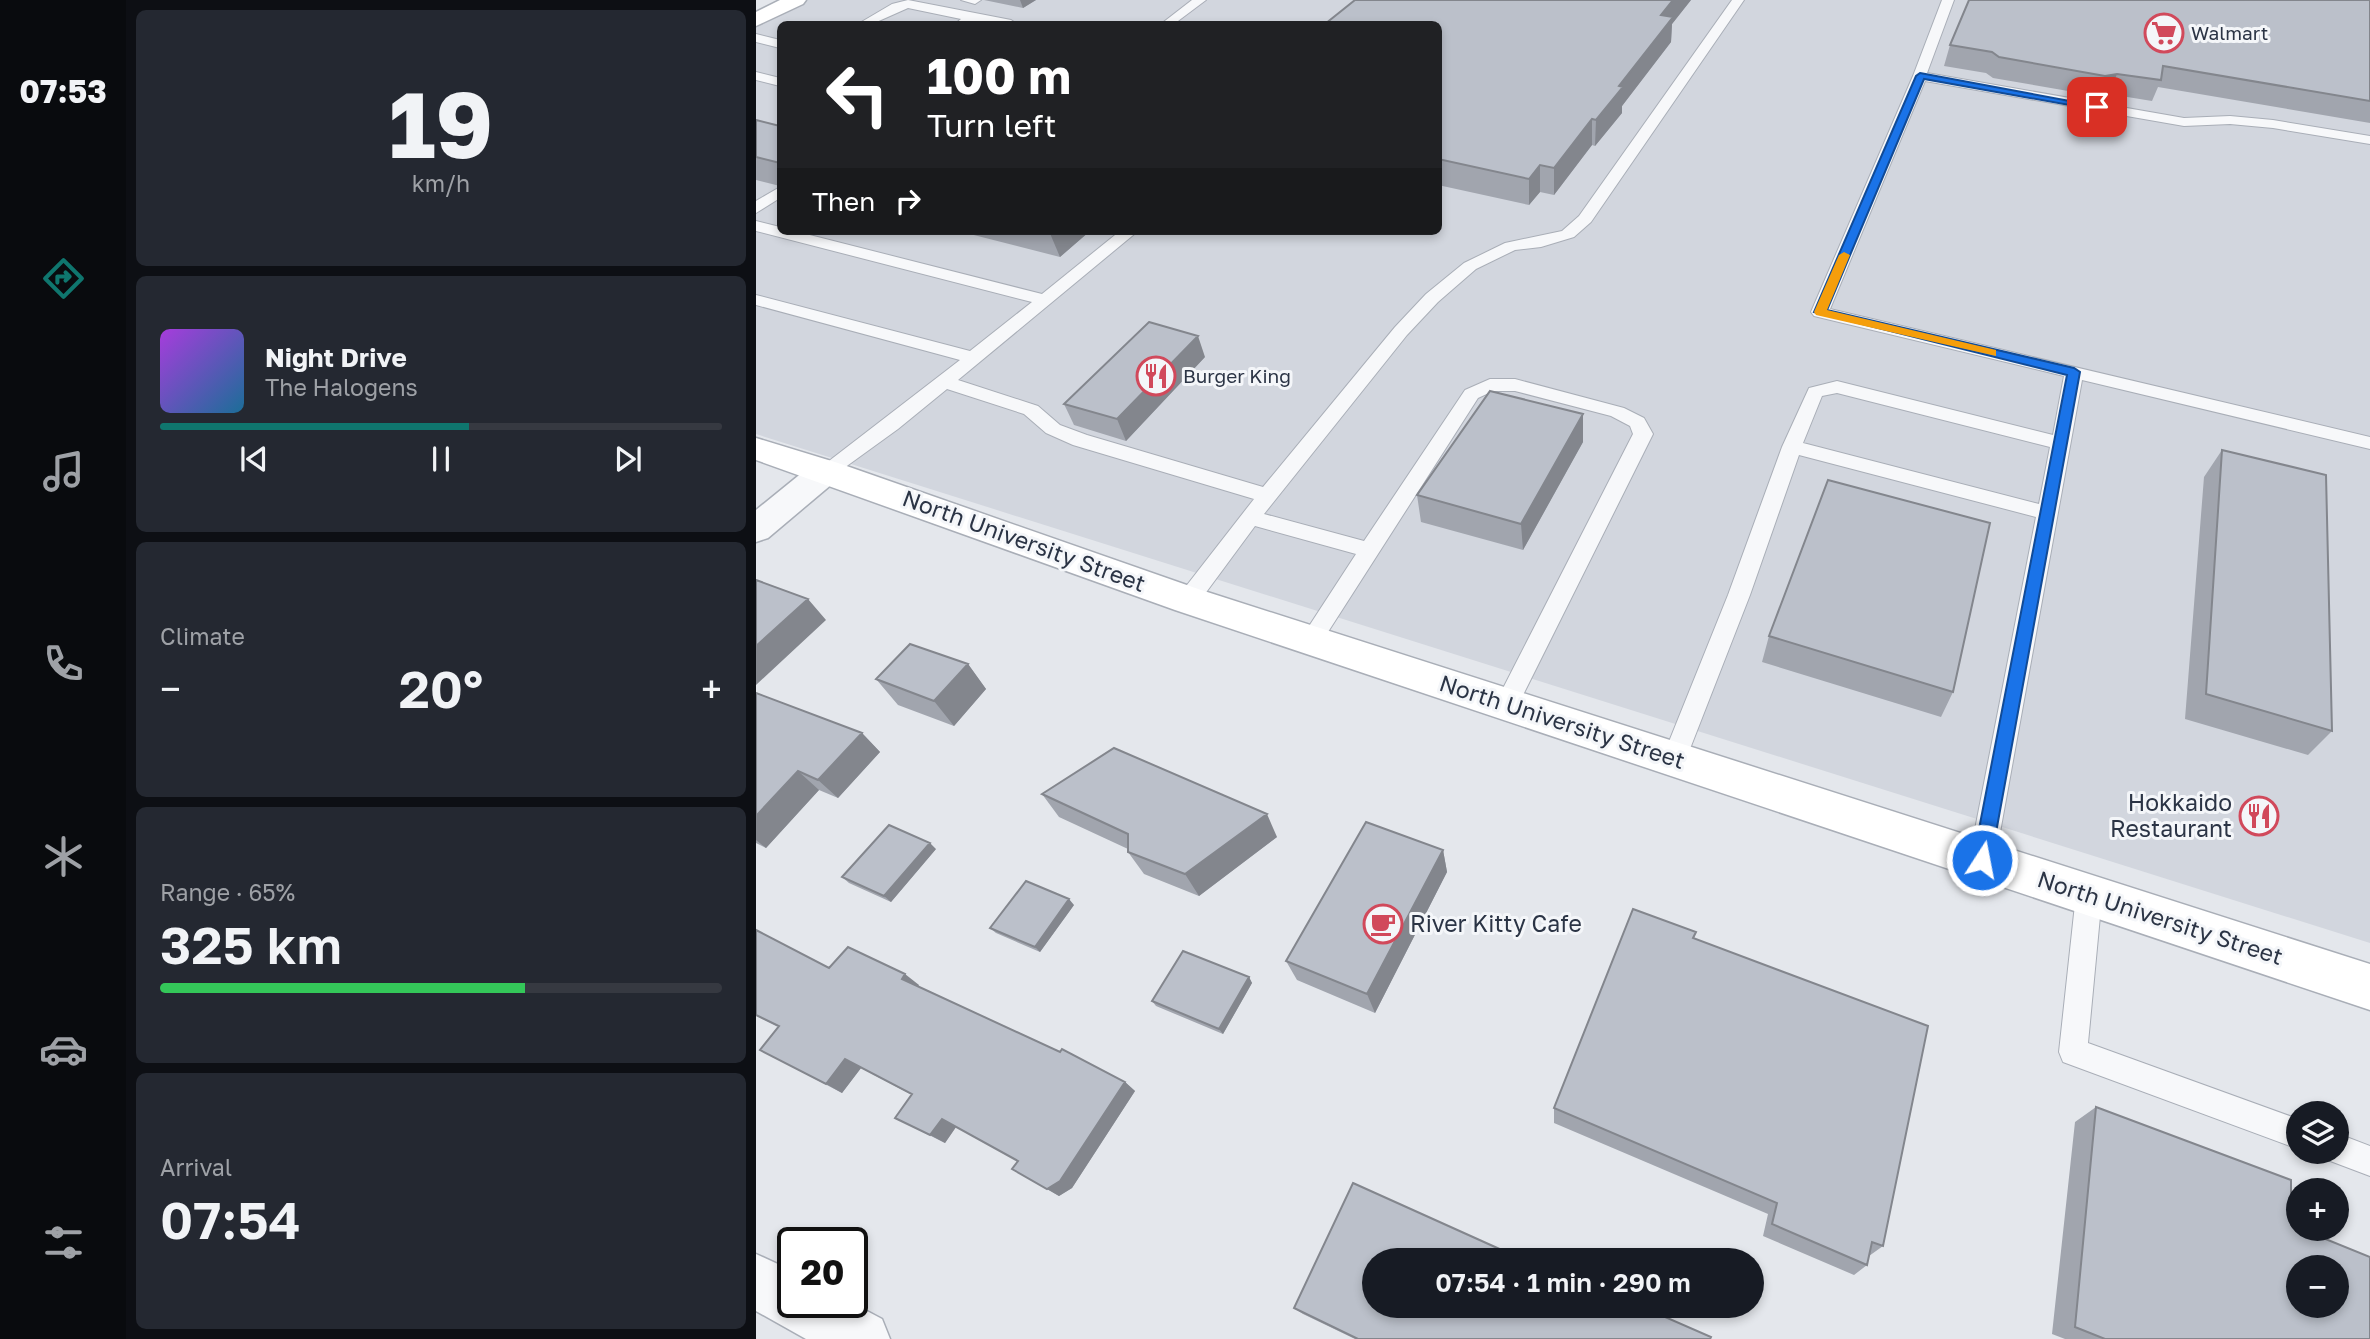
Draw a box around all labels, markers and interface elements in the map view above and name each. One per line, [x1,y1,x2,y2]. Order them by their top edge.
supermarket icon: Walmart [2143,12,2185,54]
place label: Walmart [2191,21,2268,44]
text: 100 m [927,46,1071,105]
icon: left [812,49,903,140]
text: 19 [389,69,493,178]
text: 07:53 [19,72,107,110]
pin [2067,77,2127,137]
icon: arrive [2078,88,2116,126]
text: Turn left [927,106,1056,144]
text: km/h [412,169,470,197]
icon: right [889,182,927,220]
text: Then [812,186,875,217]
icon: directions [39,254,88,303]
text: Night Drive [265,342,407,373]
restaurant icon: Burger King [1135,355,1177,397]
place label: Burger King [1183,364,1291,387]
text: The Halogens [265,373,418,401]
icon: previous [235,440,273,478]
icon: pause [422,440,460,478]
icon: next [609,440,647,478]
icon: music [39,447,88,496]
street label: North University Street [899,483,1150,597]
text: Climate [160,622,245,650]
icon: phone [39,639,88,688]
text: 20° [399,657,483,719]
text: − [160,666,181,711]
text: + [701,666,722,711]
street label: North University Street [1436,668,1689,774]
place label: Hokkaido Restaurant [2110,788,2232,842]
restaurant icon: Hokkaido Restaurant [2238,795,2280,837]
position arrow [1945,823,2019,897]
icon: climate [39,832,88,881]
street label: North University Street [2034,864,2287,970]
text: Range · 65% [160,878,295,906]
cafe icon: River Kitty Cafe [1362,903,1404,945]
place label: River Kitty Cafe [1410,909,1582,937]
text: 325 km [160,913,342,975]
icon: car [39,1025,88,1074]
map controls [2286,1101,2349,1318]
button: layers [2286,1101,2349,1164]
text: Arrival [160,1153,232,1181]
button: + [2286,1178,2349,1241]
text: 07:54 [160,1188,301,1250]
icon: filters [39,1218,88,1267]
speed limit sign: 20 [777,1227,868,1318]
button: − [2286,1255,2349,1318]
text: 07:54 · 1 min · 290 m [1435,1267,1691,1298]

